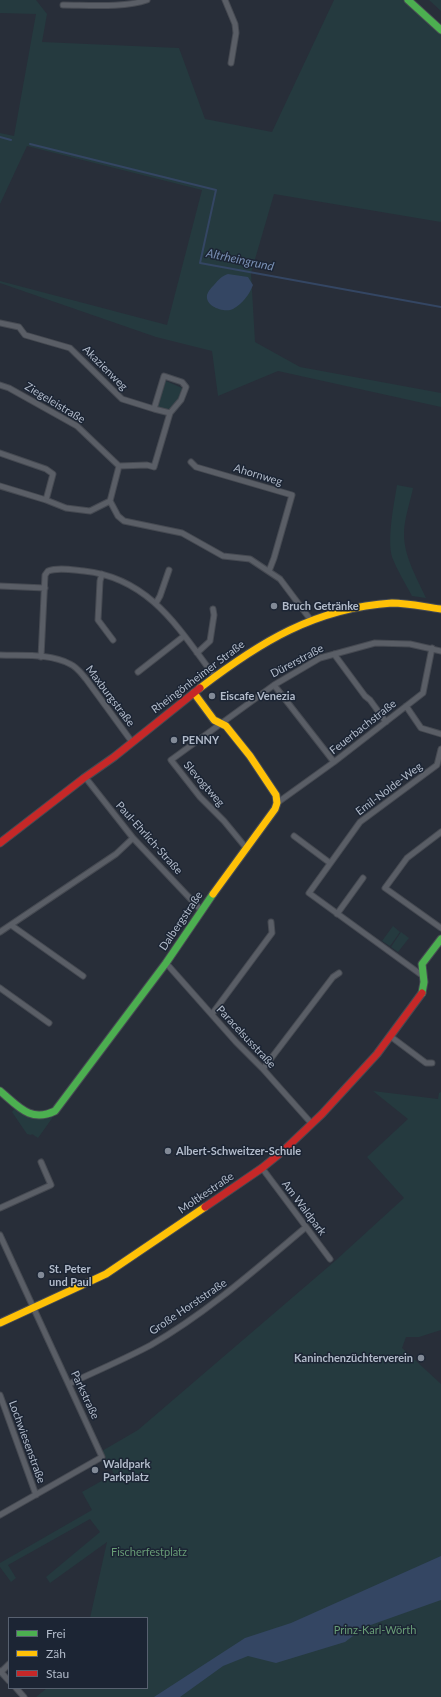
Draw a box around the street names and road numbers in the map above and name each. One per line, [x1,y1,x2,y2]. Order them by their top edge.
street label: Akazienweg [80,343,130,393]
street label: Ziegeleistraße [23,380,87,426]
street label: Ahornweg [232,461,284,489]
street label: Rheingönheimer Straße [149,638,247,716]
street label: Dürerstraße [268,642,326,680]
street label: Maxburgstraße [83,663,137,729]
street label: Feuerbachstraße [327,697,399,757]
street label: Slevogtweg [181,759,227,809]
street label: Emil-Nolde-Weg [353,760,425,818]
street label: Paul-Ehrlich-Straße [113,799,185,877]
street label: Dalbergstraße [156,889,206,953]
street label: Paracelsusstraße [214,1003,278,1071]
street label: Moltkestraße [176,1170,236,1216]
street label: Am Waldpark [279,1178,329,1238]
street label: Große Horststraße [147,1276,229,1338]
street label: Parkstraße [68,1369,102,1421]
street label: Lochwiesenstraße [6,1399,48,1485]

